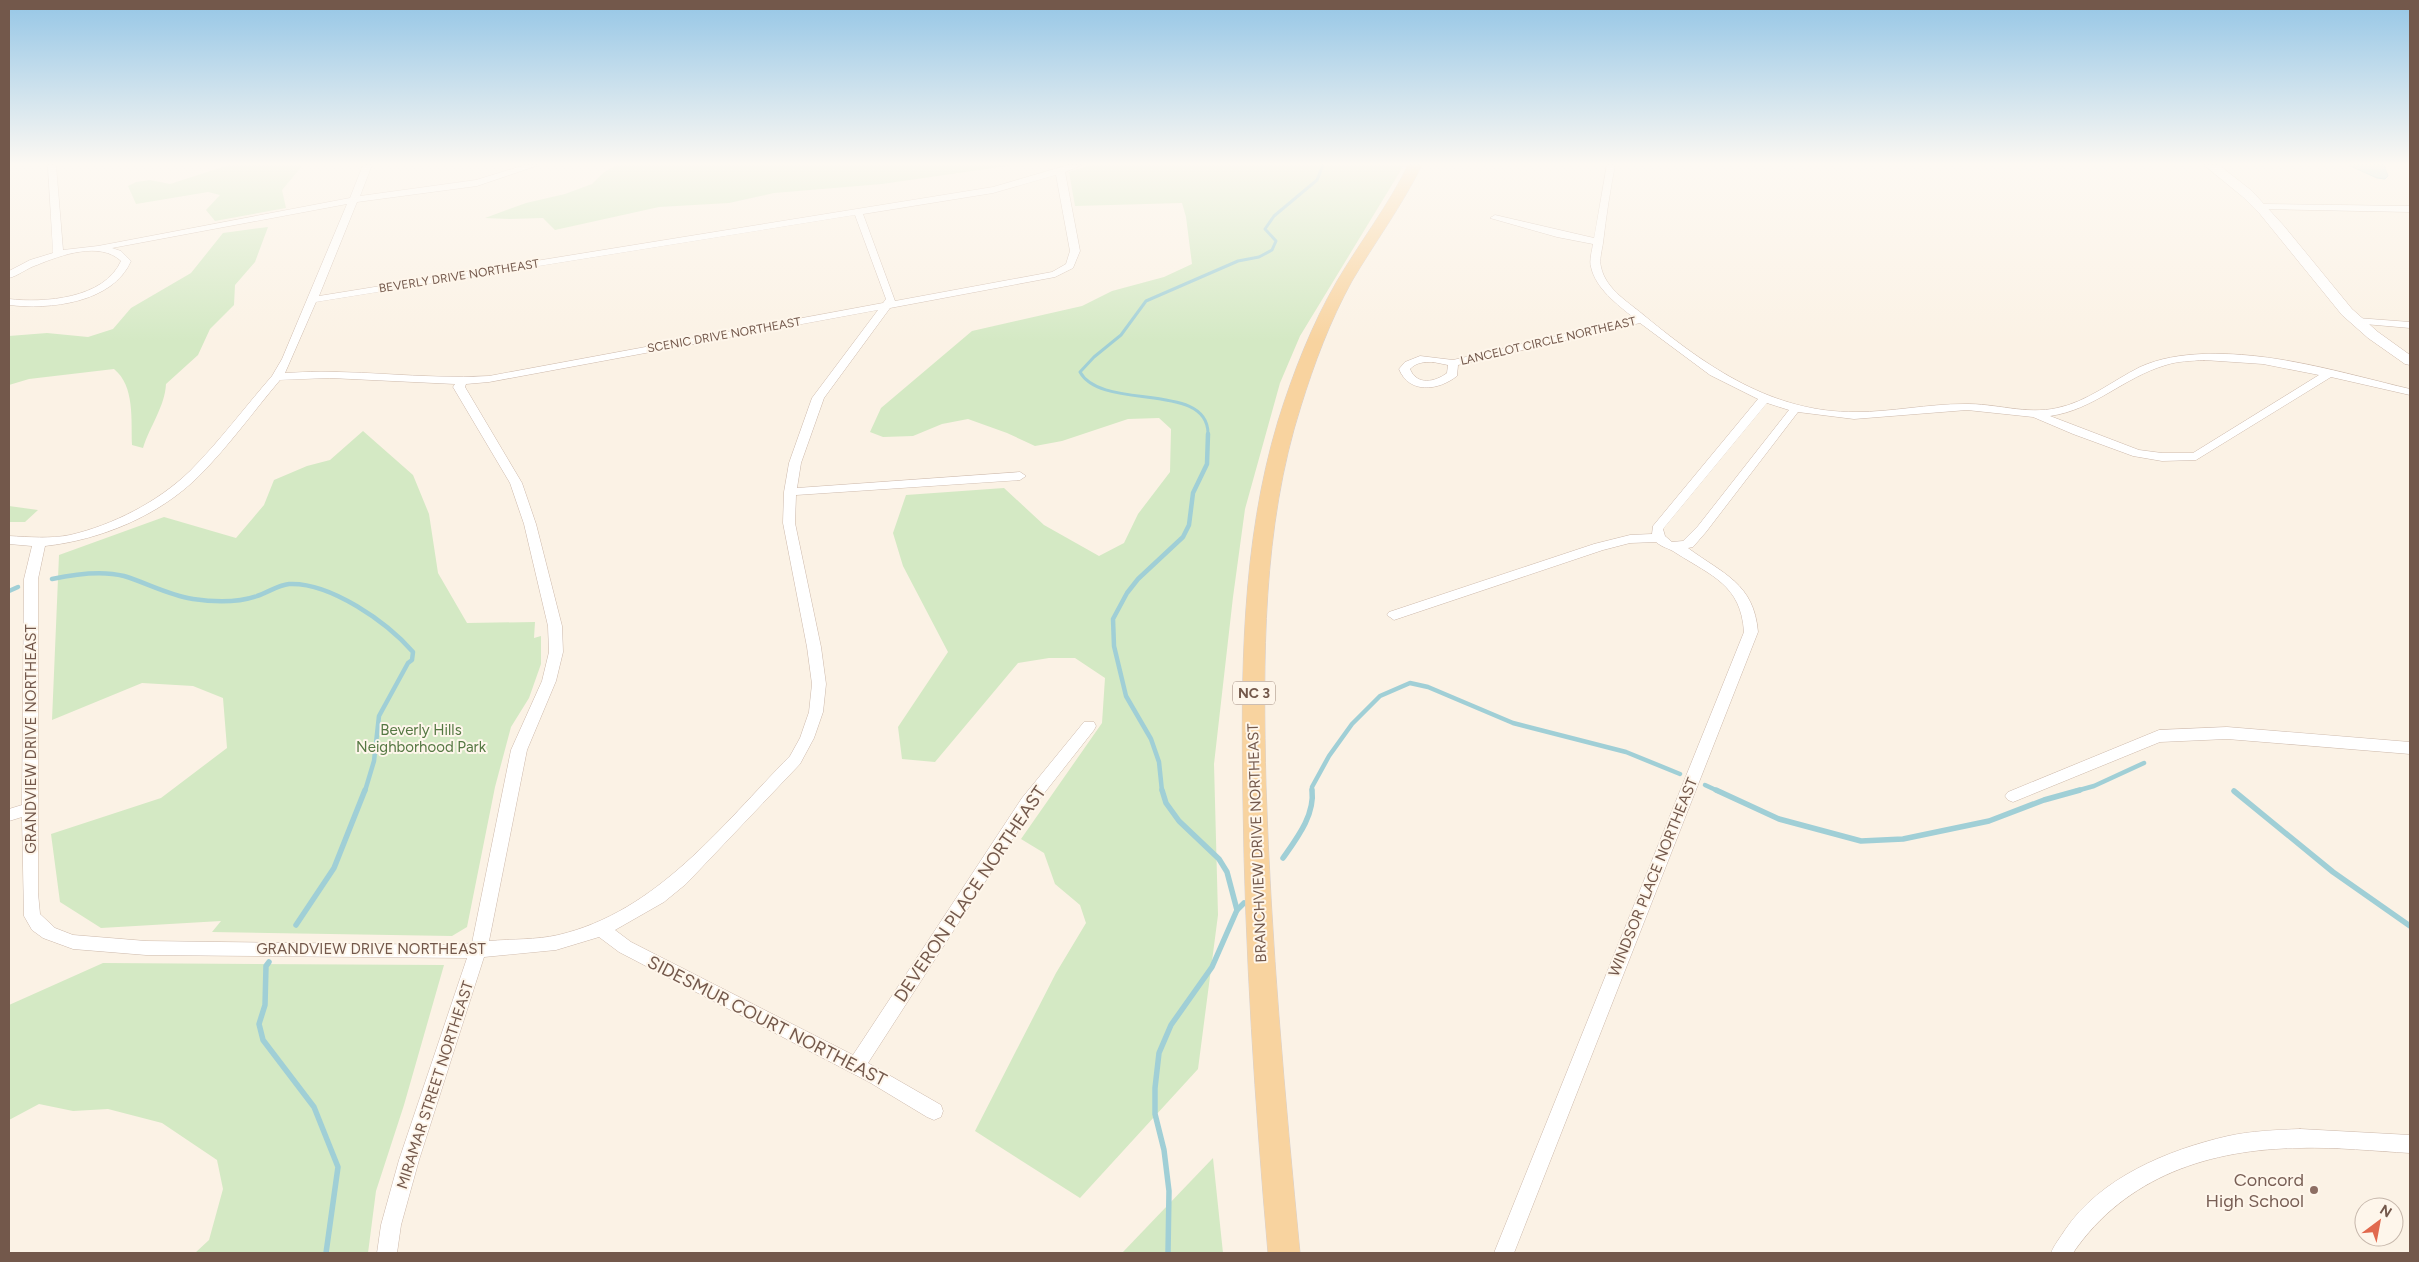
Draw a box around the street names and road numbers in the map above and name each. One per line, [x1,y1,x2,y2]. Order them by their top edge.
street label: BEVERLY DRIVE NORTHEAST [378,256,540,296]
street label: LANCELOT CIRCLE NORTHEAST [1459,314,1637,368]
street label: SCENIC DRIVE NORTHEAST [646,315,802,355]
street label: GRANDVIEW DRIVE NORTHEAST [22,623,40,854]
road number: NC 3 [1233,681,1275,704]
street label: BRANCHVIEW DRIVE NORTHEAST [1244,722,1270,963]
street label: WINDSOR PLACE NORTHEAST [1605,774,1701,979]
street label: DEVERON PLACE NORTHEAST [889,782,1051,1006]
street label: GRANDVIEW DRIVE NORTHEAST [256,940,487,958]
street label: SIDESMUR COURT NORTHEAST [644,951,890,1091]
street label: MIRAMAR STREET NORTHEAST [393,978,477,1191]

